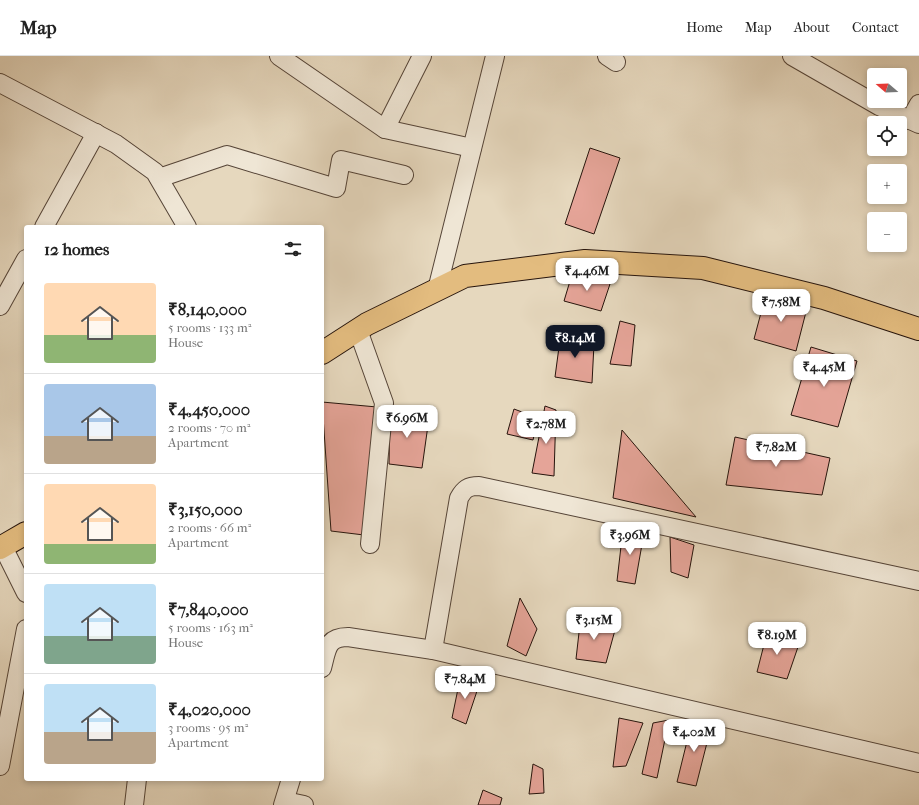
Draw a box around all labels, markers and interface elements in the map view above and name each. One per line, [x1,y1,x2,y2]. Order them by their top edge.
text: Map [20,17,56,39]
text: Home [686,19,723,36]
text: Map [745,19,772,36]
text: About [794,19,830,36]
text: Contact [852,19,899,36]
north arrow [867,68,907,108]
map controls [867,68,907,252]
button: locate [867,116,907,156]
button: + [867,164,907,204]
button: − [867,212,907,252]
icon: filters [282,238,304,260]
text: 12 homes [44,239,109,259]
pin: ₹4.46M [554,258,620,292]
text: ₹4.46M [565,263,609,278]
pin: ₹7.58M [748,289,814,323]
text: ₹7.58M [761,294,801,309]
icon: home [76,299,124,347]
text: ₹8,140,000 [168,299,247,319]
text: 5 rooms · 133 m² [168,320,251,335]
pin: ₹8.14M [542,325,608,359]
text: ₹8.14M [555,330,595,345]
text: House [168,335,203,350]
pin: ₹4.45M [791,354,857,388]
text: ₹4.45M [802,359,846,374]
text: ₹4,450,000 [168,399,250,419]
icon: home [76,400,124,448]
pin: ₹6.96M [374,405,440,439]
text: ₹6.96M [386,410,428,425]
pin: ₹2.78M [513,411,579,445]
text: ₹2.78M [526,416,566,431]
text: 2 rooms · 70 m² [168,420,251,435]
pin: ₹7.82M [743,434,809,468]
text: Apartment [168,435,229,450]
text: ₹7.82M [755,439,797,454]
text: ₹3,150,000 [168,499,243,519]
icon: home [76,500,124,548]
text: 2 rooms · 66 m² [168,520,251,535]
pin: ₹3.96M [597,522,663,556]
text: ₹3.96M [610,527,650,542]
text: Apartment [168,535,229,550]
text: ₹7,840,000 [168,599,249,619]
icon: home [76,600,124,648]
pin: ₹3.15M [561,607,627,641]
text: ₹3.15M [575,612,613,627]
text: 5 rooms · 163 m² [168,620,253,635]
pin: ₹8.19M [744,622,810,656]
text: ₹8.19M [757,627,797,642]
text: House [168,635,203,650]
pin: ₹7.84M [432,666,498,700]
text: ₹7.84M [444,671,486,686]
text: ₹4,020,000 [168,699,251,719]
icon: home [76,700,124,748]
pin: ₹4.02M [661,719,727,753]
text: 3 rooms · 95 m² [168,720,248,735]
text: ₹4.02M [672,724,716,739]
text: Apartment [168,735,229,750]

